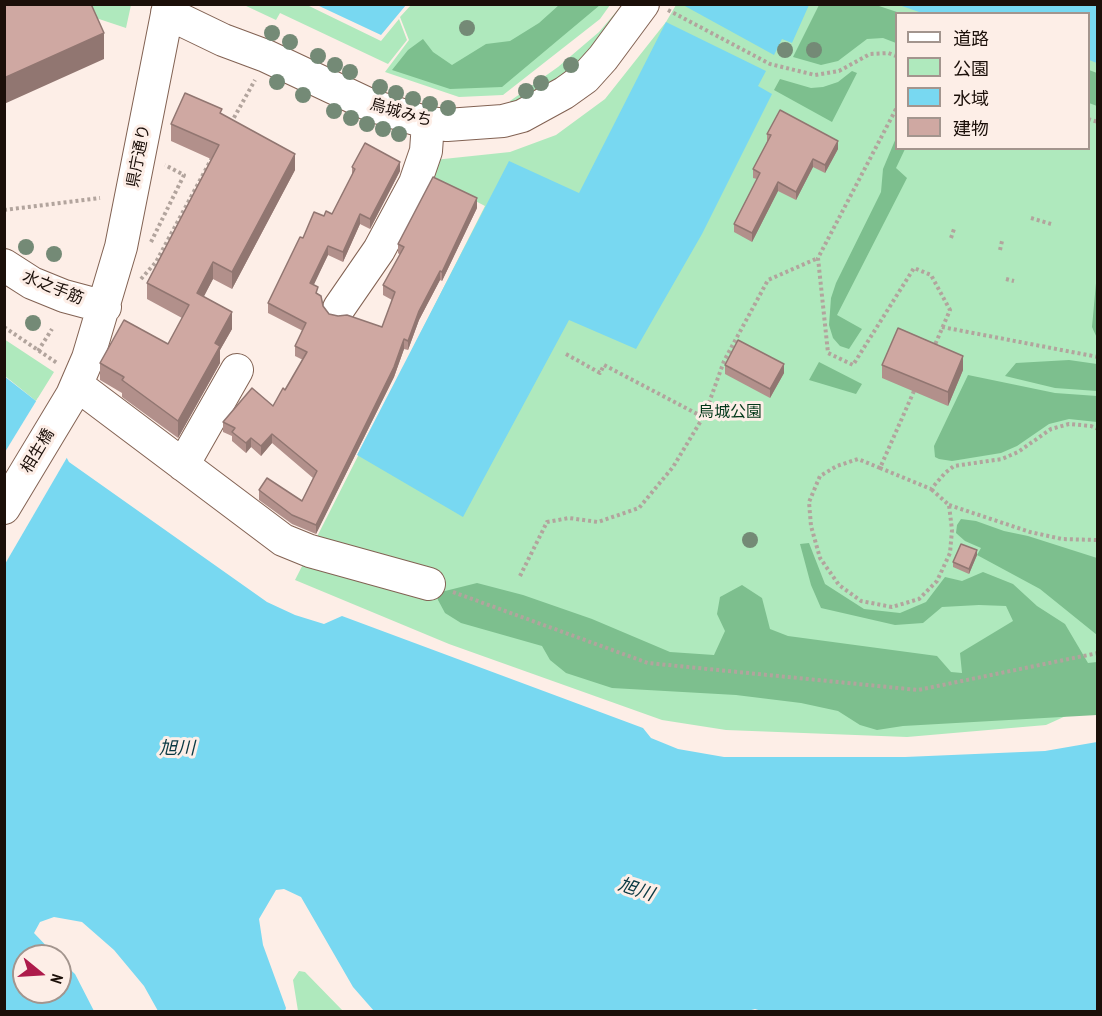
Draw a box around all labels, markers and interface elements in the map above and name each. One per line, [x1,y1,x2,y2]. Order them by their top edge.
legend [895,12,1090,150]
text: 道路 [953,27,989,50]
text: 公園 [953,57,989,80]
text: 水域 [953,87,989,110]
street label: 烏城みち [368,95,434,131]
text: 建物 [953,117,989,140]
street label: 県庁通り [123,123,155,189]
street label: 水之手筋 [20,267,86,309]
park label: 烏城公園 [698,402,762,422]
street label: 相生橋 [17,425,59,477]
water label: 旭川 [159,738,195,760]
water label: 旭川 [616,874,656,906]
north arrow [12,944,72,1004]
text: N [46,972,68,986]

